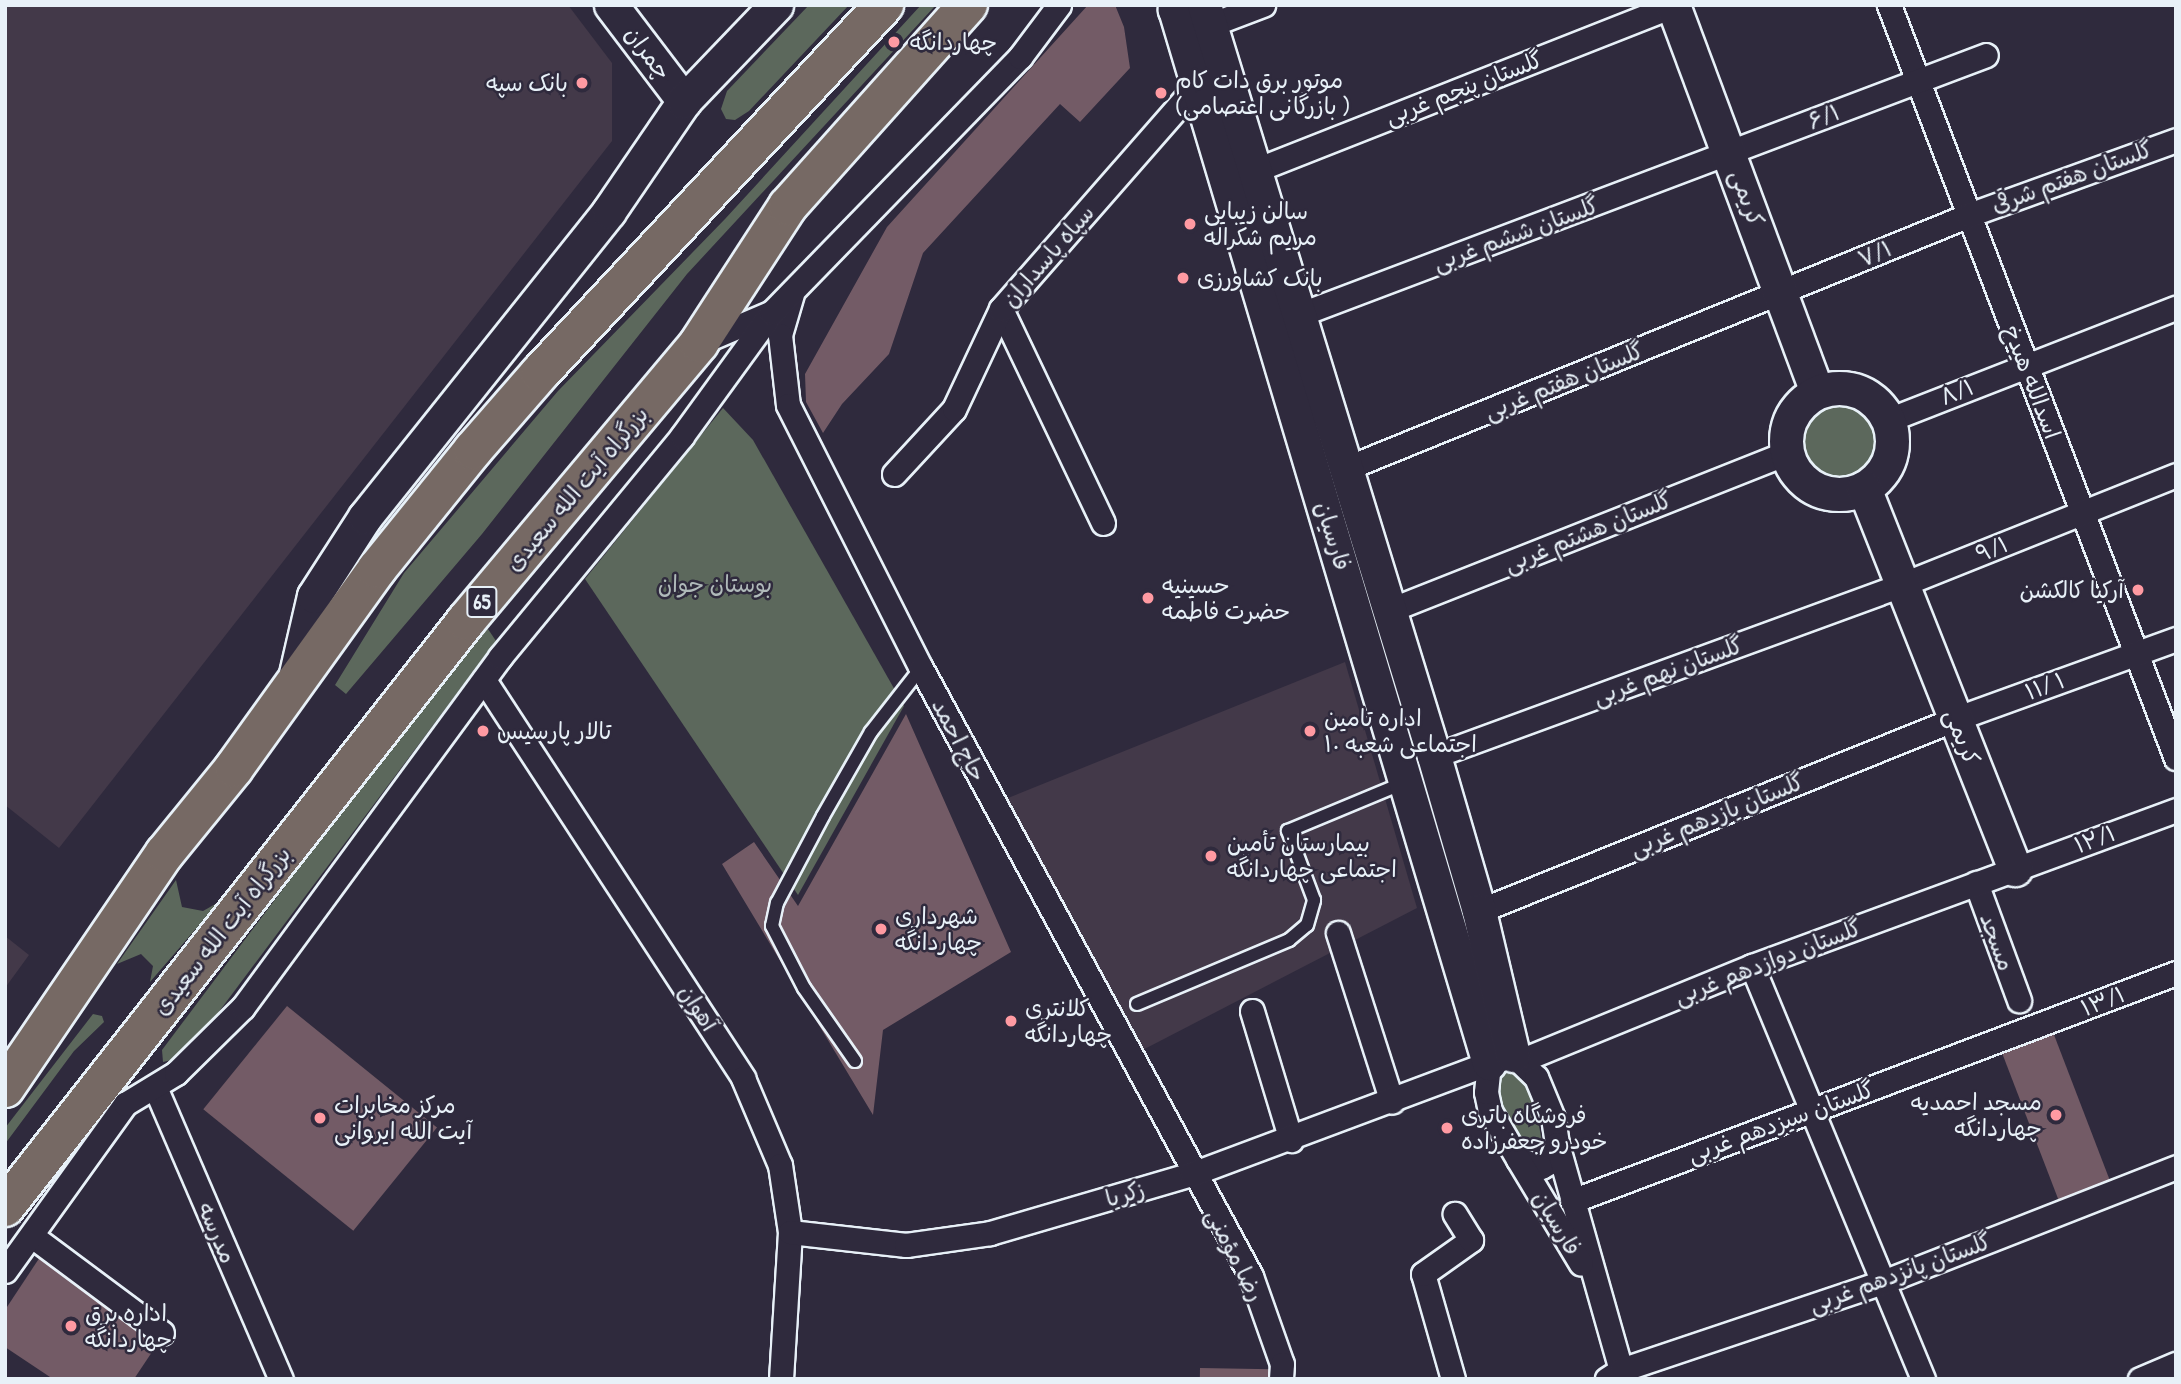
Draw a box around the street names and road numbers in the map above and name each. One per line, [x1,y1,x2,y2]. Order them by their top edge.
street label: چمران [619,21,677,85]
street label: گلستان پنجم غربی [1381,45,1547,131]
street label: ۶/۱ [1804,98,1844,136]
street label: گلستان هفتم شرقی [1988,135,2156,219]
street label: کریمی [1724,166,1770,230]
street label: گلستان ششم غربی [1429,191,1603,277]
street label: سپاه پاسداران [996,199,1100,313]
street label: ۷/۱ [1854,235,1896,273]
street label: اسدالله هیدخ [1998,321,2066,443]
street label: گلستان هفتم غربی [1480,336,1648,426]
street label: ۸/۱ [1936,373,1978,411]
street label: بزرگراه آیت الله سعیدی [500,401,654,577]
street label: گلستان هشتم غربی [1500,486,1676,578]
street label: فارسیان [1310,498,1356,574]
street label: ۹/۱ [1972,530,2012,568]
road number: 65 [466,584,498,620]
street label: گلستان نهم غربی [1589,631,1747,711]
street label: ۱۱/ ۱ [2021,666,2069,706]
street label: حاج احمد [926,694,992,786]
street label: کریمی [1938,705,1986,769]
street label: گلستان یازدهم غربی [1626,768,1808,862]
street label: ۱۲/۱ [2071,819,2119,859]
street label: بزرگراه آیت الله سعیدی [147,841,297,1021]
street label: مسجد [1974,910,2020,974]
street label: گلستان دوازدهم غربی [1670,914,1866,1010]
street label: آهوان [673,979,723,1037]
street label: ۱۳/۱ [2077,980,2129,1022]
street label: گلستان سیزدهم غربی [1684,1075,1878,1169]
street label: زکریا [1102,1175,1148,1213]
street label: فارسیان [1527,1186,1587,1260]
street label: مدرسه [192,1198,242,1268]
street label: رضا مؤمنی [1200,1204,1270,1306]
street label: گلستان پانزدهم غربی [1805,1227,1995,1319]

